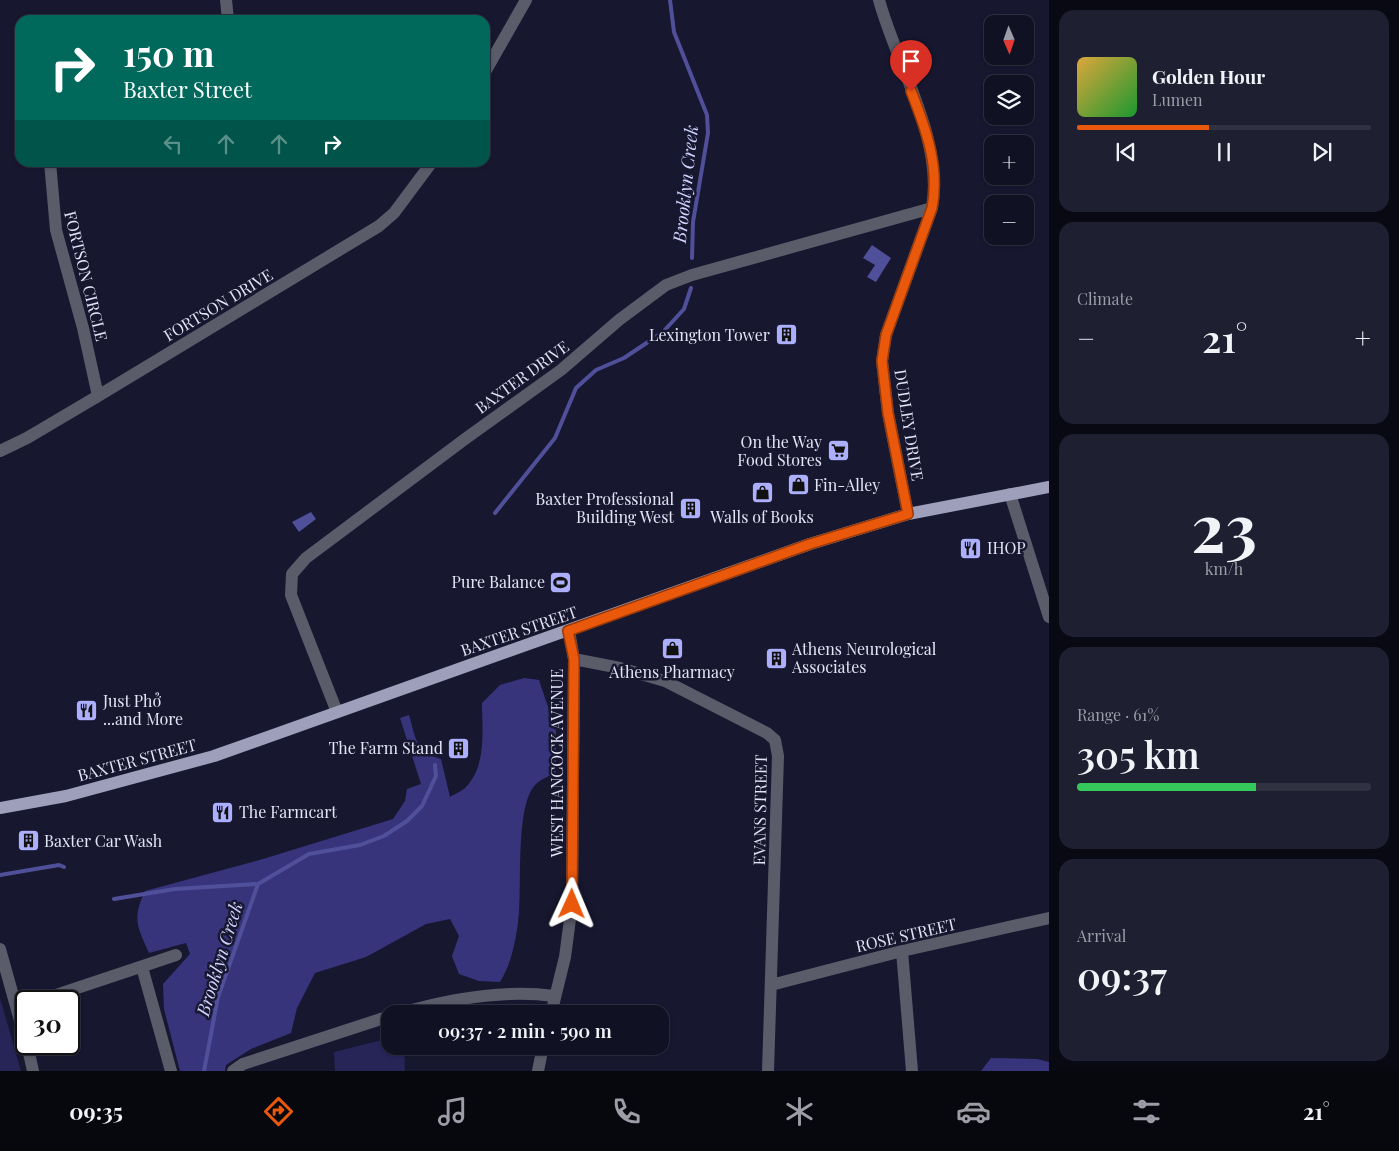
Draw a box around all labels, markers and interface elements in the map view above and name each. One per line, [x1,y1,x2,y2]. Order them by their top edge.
north arrow [984,15,1034,65]
map controls [984,15,1034,245]
text: 150 m [123,29,214,76]
icon: right [40,35,105,100]
pin [890,40,932,91]
icon: arrive [897,47,925,75]
text: Golden Hour [1152,63,1265,89]
text: Baxter Street [123,74,252,104]
button: layers [984,75,1034,125]
text: Lumen [1152,89,1203,110]
water label: Brooklyn Creek [667,124,703,245]
icon: left [159,130,187,158]
icon: ahead [212,130,240,158]
icon: ahead [265,130,293,158]
icon: right [318,130,346,158]
button: + [984,135,1034,185]
icon: previous [1112,138,1140,166]
icon: pause [1210,138,1238,166]
icon: next [1308,138,1336,166]
button: − [984,195,1034,245]
street label: FORTSON CIRCLE [60,209,113,343]
street label: FORTSON DRIVE [159,264,276,345]
text: Climate [1077,288,1133,309]
text: 21° [1202,312,1248,363]
text: − [1077,319,1095,356]
text: + [1355,319,1371,356]
building icon: Lexington Tower [774,323,798,347]
place label: Lexington Tower [649,324,770,345]
street label: BAXTER DRIVE [471,335,573,418]
street label: DUDLEY DRIVE [890,368,929,482]
place label: On the Way Food Stores [737,431,822,470]
supermarket icon: On the Way Food Stores [826,439,850,463]
shop icon: Fin-Alley [786,473,810,497]
place label: Fin-Alley [814,474,880,495]
shop icon: Walls of Books [750,481,774,505]
text: 23 [1191,482,1257,568]
place label: Baxter Professional Building West [535,488,674,527]
building icon: Baxter Professional Building West [678,496,702,520]
place label: Walls of Books [709,506,814,527]
restaurant icon: IHOP [959,536,983,560]
place label: IHOP [987,537,1026,558]
text: km/h [1205,558,1243,579]
sports icon: Pure Balance [549,570,573,594]
place label: Pure Balance [452,571,545,592]
street label: BAXTER STREET [458,601,580,660]
shop icon: Athens Pharmacy [660,636,684,660]
place label: Athens Neurological Associates [791,638,937,677]
building icon: Athens Neurological Associates [764,646,788,670]
place label: Athens Pharmacy [608,661,735,682]
street label: WEST HANCOCK AVENUE [546,669,567,858]
place label: Just Phở ...and More [102,690,183,729]
restaurant icon: Just Phở ...and More [75,698,99,722]
text: Range · 61% [1077,704,1159,725]
text: 305 km [1077,728,1200,779]
street label: BAXTER STREET [75,734,199,785]
building icon: The Farm Stand [447,736,471,760]
place label: The Farm Stand [328,737,443,758]
street label: EVANS STREET [748,754,771,866]
restaurant icon: The Farmcart [211,800,235,824]
place label: The Farmcart [239,801,337,822]
building icon: Baxter Car Wash [16,829,40,853]
place label: Baxter Car Wash [44,830,163,851]
position arrow [545,877,597,929]
water label: Brooklyn Creek [190,899,248,1020]
street label: ROSE STREET [853,913,958,956]
text: Arrival [1077,925,1126,946]
text: 09:37 [1077,949,1167,1000]
speed limit sign: 30 [15,990,80,1055]
text: 09:37 · 2 min · 590 m [438,1017,612,1043]
icon: directions [261,1094,296,1129]
icon: music [435,1094,470,1129]
icon: phone [609,1094,644,1129]
icon: climate [782,1094,817,1129]
icon: car [956,1094,991,1129]
icon: filters [1129,1094,1164,1129]
text: 09:35 [69,1096,123,1126]
text: 21° [1303,1096,1330,1126]

